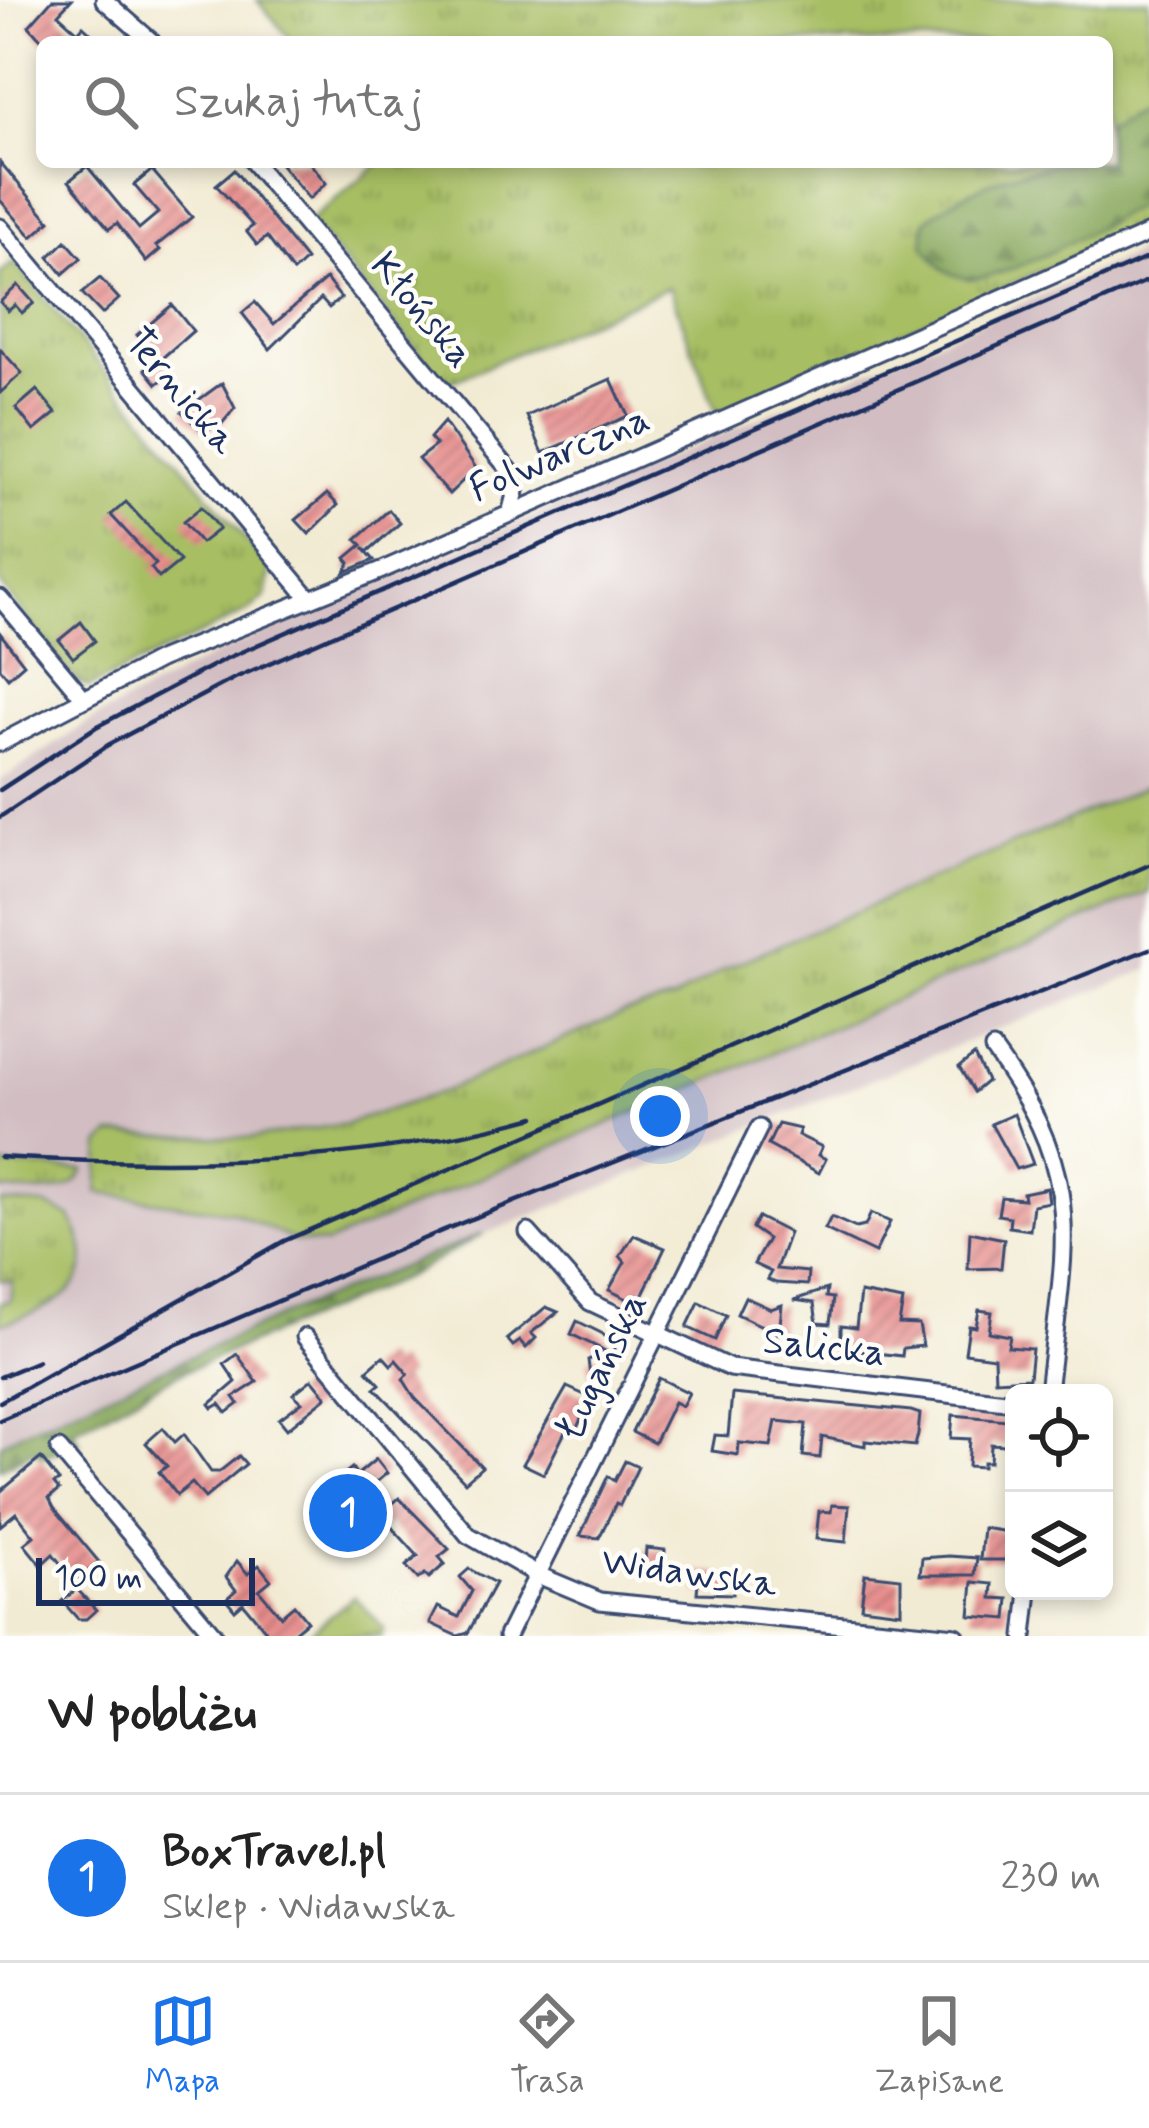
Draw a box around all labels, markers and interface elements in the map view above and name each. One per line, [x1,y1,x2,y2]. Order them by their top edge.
search box [36,36,1113,168]
icon: search [78,69,144,135]
text: Szukaj tutaj [174,73,423,132]
street label: Kłońska [358,242,484,380]
street label: Ternicka [112,318,248,467]
street label: Folwarczna [462,394,658,516]
your location [630,1086,690,1146]
street label: Ługańska [545,1285,661,1449]
street label: Salicka [760,1316,888,1380]
map controls [1005,1384,1113,1600]
button: locate [1005,1384,1113,1492]
pin: 1 [309,1468,387,1558]
button: layers [1005,1492,1113,1600]
street label: Widawska [598,1536,780,1612]
scale bar [36,1552,255,1605]
text: 100 m [54,1557,143,1601]
text: W pobliżu [48,1681,256,1747]
text: BoxTravel.pl [162,1823,386,1882]
text: 1 [78,1852,96,1903]
text: 230 m [1000,1852,1101,1903]
text: Sklep · Widawska [162,1882,455,1933]
tab: Mapa [145,1988,220,2104]
tab: Trasa [510,1988,585,2104]
tab: Zapisane [875,1988,1004,2104]

